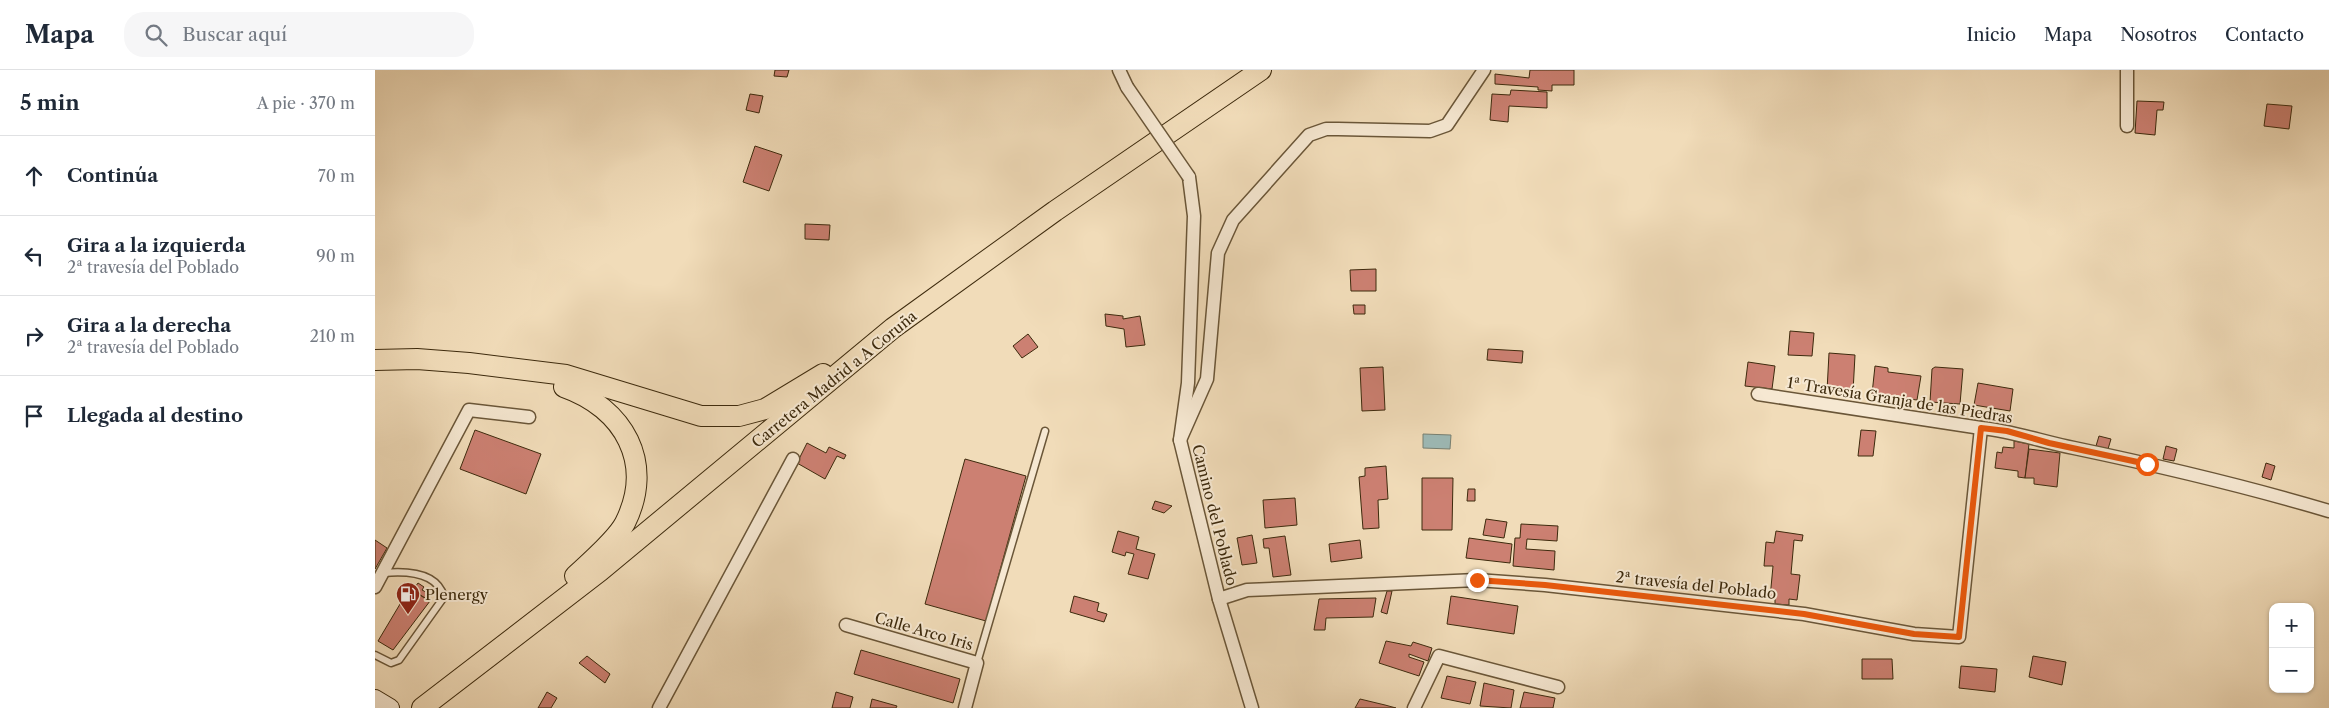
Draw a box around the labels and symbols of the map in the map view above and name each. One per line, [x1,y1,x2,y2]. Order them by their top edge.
street label: Carretera Madrid a A Coruña [748,306,921,452]
street label: 1ª Travesía Granja de las Piedras [1786,373,2014,427]
street label: Camino del Poblado [1188,442,1242,588]
route start [2136,453,2159,476]
street label: 2ª travesía del Poblado [1615,567,1777,603]
route end [1466,569,1489,592]
fuel station icon: Plenergy [395,581,421,615]
place label: Plenergy [425,585,489,604]
street label: Calle Arco Iris [873,608,975,654]

